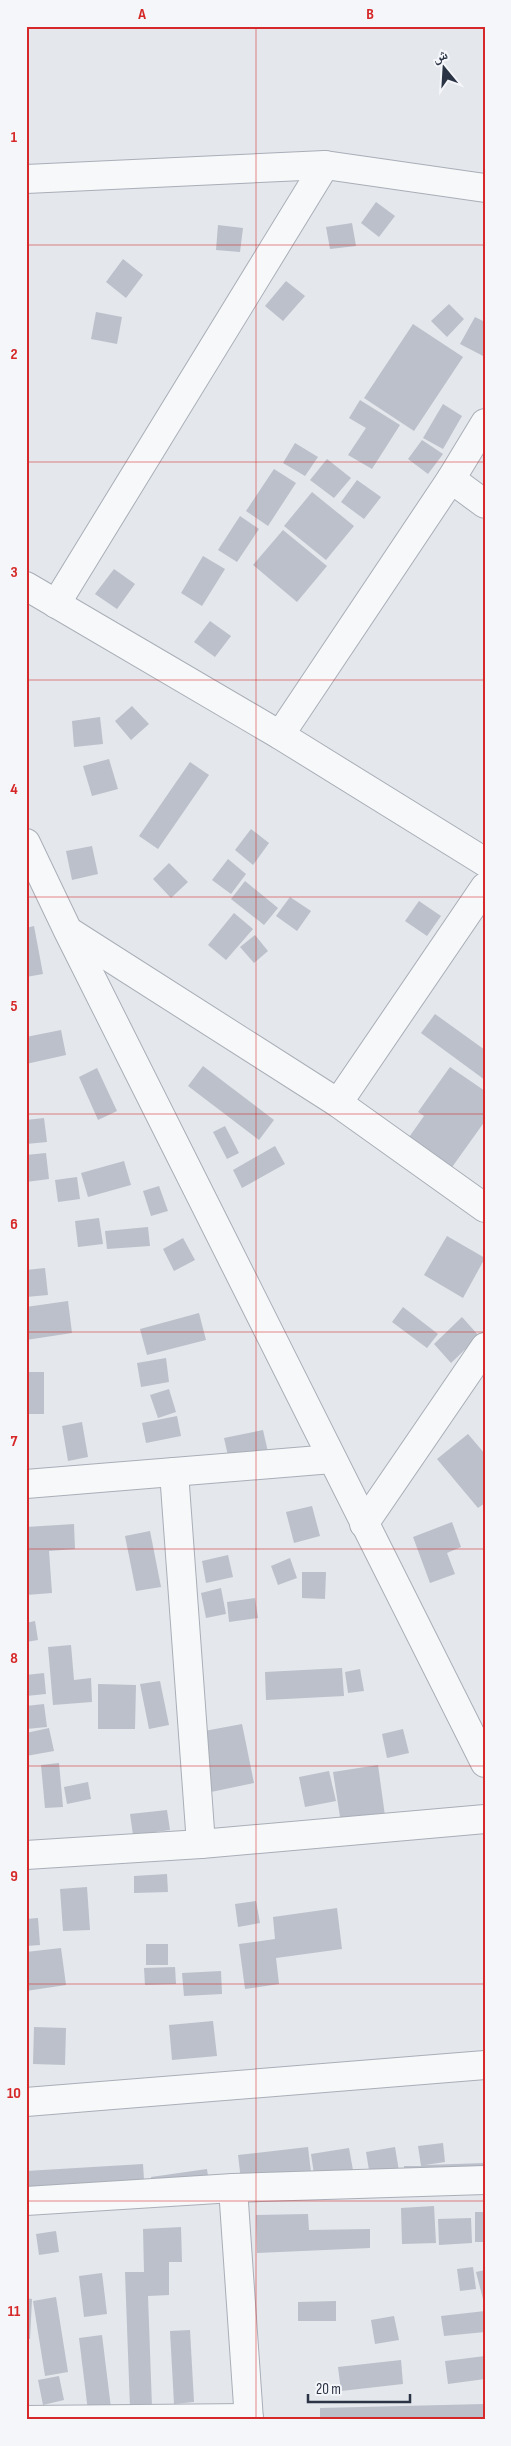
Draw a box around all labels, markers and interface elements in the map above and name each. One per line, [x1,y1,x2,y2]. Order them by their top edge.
text: A [137,5,146,24]
text: B [366,5,374,24]
north arrow [418,42,468,92]
text: ش [430,46,450,66]
text: 1 [11,128,18,147]
text: 2 [10,345,18,364]
text: 3 [10,563,18,582]
text: 4 [10,780,18,799]
text: 5 [10,997,18,1016]
text: 6 [10,1215,18,1234]
text: 7 [11,1432,18,1451]
text: 8 [10,1649,18,1668]
text: 9 [10,1867,18,1886]
text: 10 [7,2084,21,2103]
text: 11 [8,2302,21,2321]
scale bar [308,2371,411,2403]
text: 20 m [316,2380,341,2399]

